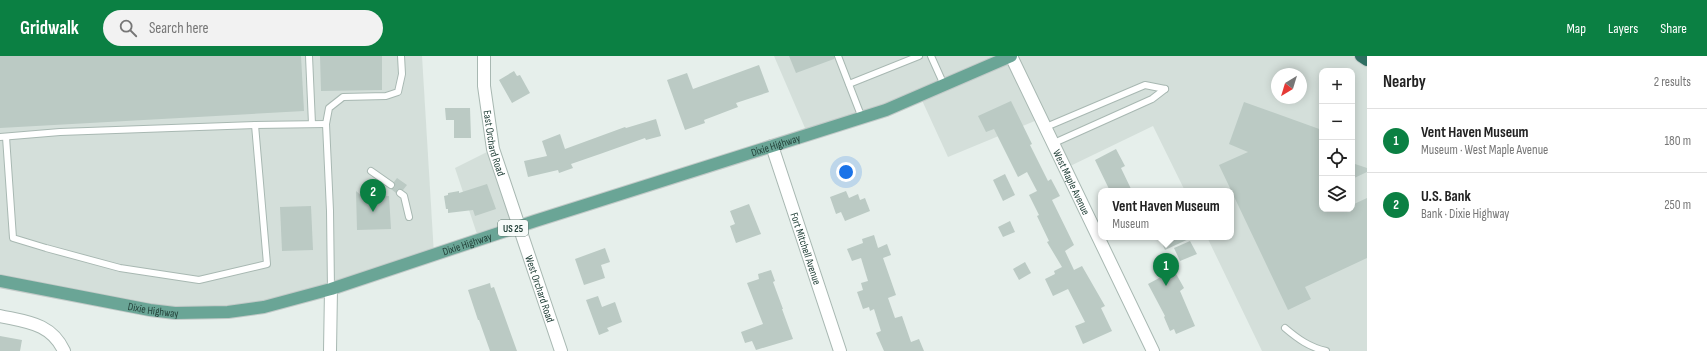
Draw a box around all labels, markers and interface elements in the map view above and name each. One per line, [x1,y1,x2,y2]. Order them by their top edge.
search box [103,10,383,46]
text: Gridwalk [20,17,79,40]
icon: search [117,17,139,39]
text: Search here [149,19,209,38]
text: Map [1566,20,1586,37]
text: Layers [1608,20,1638,37]
text: Share [1660,20,1687,37]
north arrow [1271,68,1307,104]
map controls [1319,68,1355,212]
button: + [1319,68,1355,104]
text: Nearby [1383,72,1426,92]
text: 2 results [1654,74,1691,90]
button: − [1319,104,1355,140]
street label: East Orchard Road [481,109,508,178]
text: Vent Haven Museum [1421,123,1529,142]
street label: Dixie Highway [749,131,803,159]
text: 1 [1393,133,1399,149]
text: 180 m [1665,133,1691,149]
button: locate [1319,140,1355,176]
text: Museum · West Maple Avenue [1421,142,1548,158]
street label: West Maple Avenue [1050,148,1093,217]
your location [836,162,856,182]
button: layers [1319,176,1355,212]
pin: 2 [360,179,386,212]
text: U.S. Bank [1421,187,1471,206]
popup [1098,188,1234,240]
text: Vent Haven Museum [1112,197,1220,216]
text: 2 [1393,197,1399,213]
text: 250 m [1664,197,1691,213]
text: Bank · Dixie Highway [1421,206,1509,222]
street label: Fort Mitchell Avenue [788,211,824,286]
text: Museum [1112,216,1149,232]
road number: US 25 [498,220,528,236]
street label: Dixie Highway [441,230,494,258]
pin: 1 [1153,253,1179,286]
street label: West Orchard Road [522,254,557,324]
street label: Dixie Highway [127,300,179,320]

